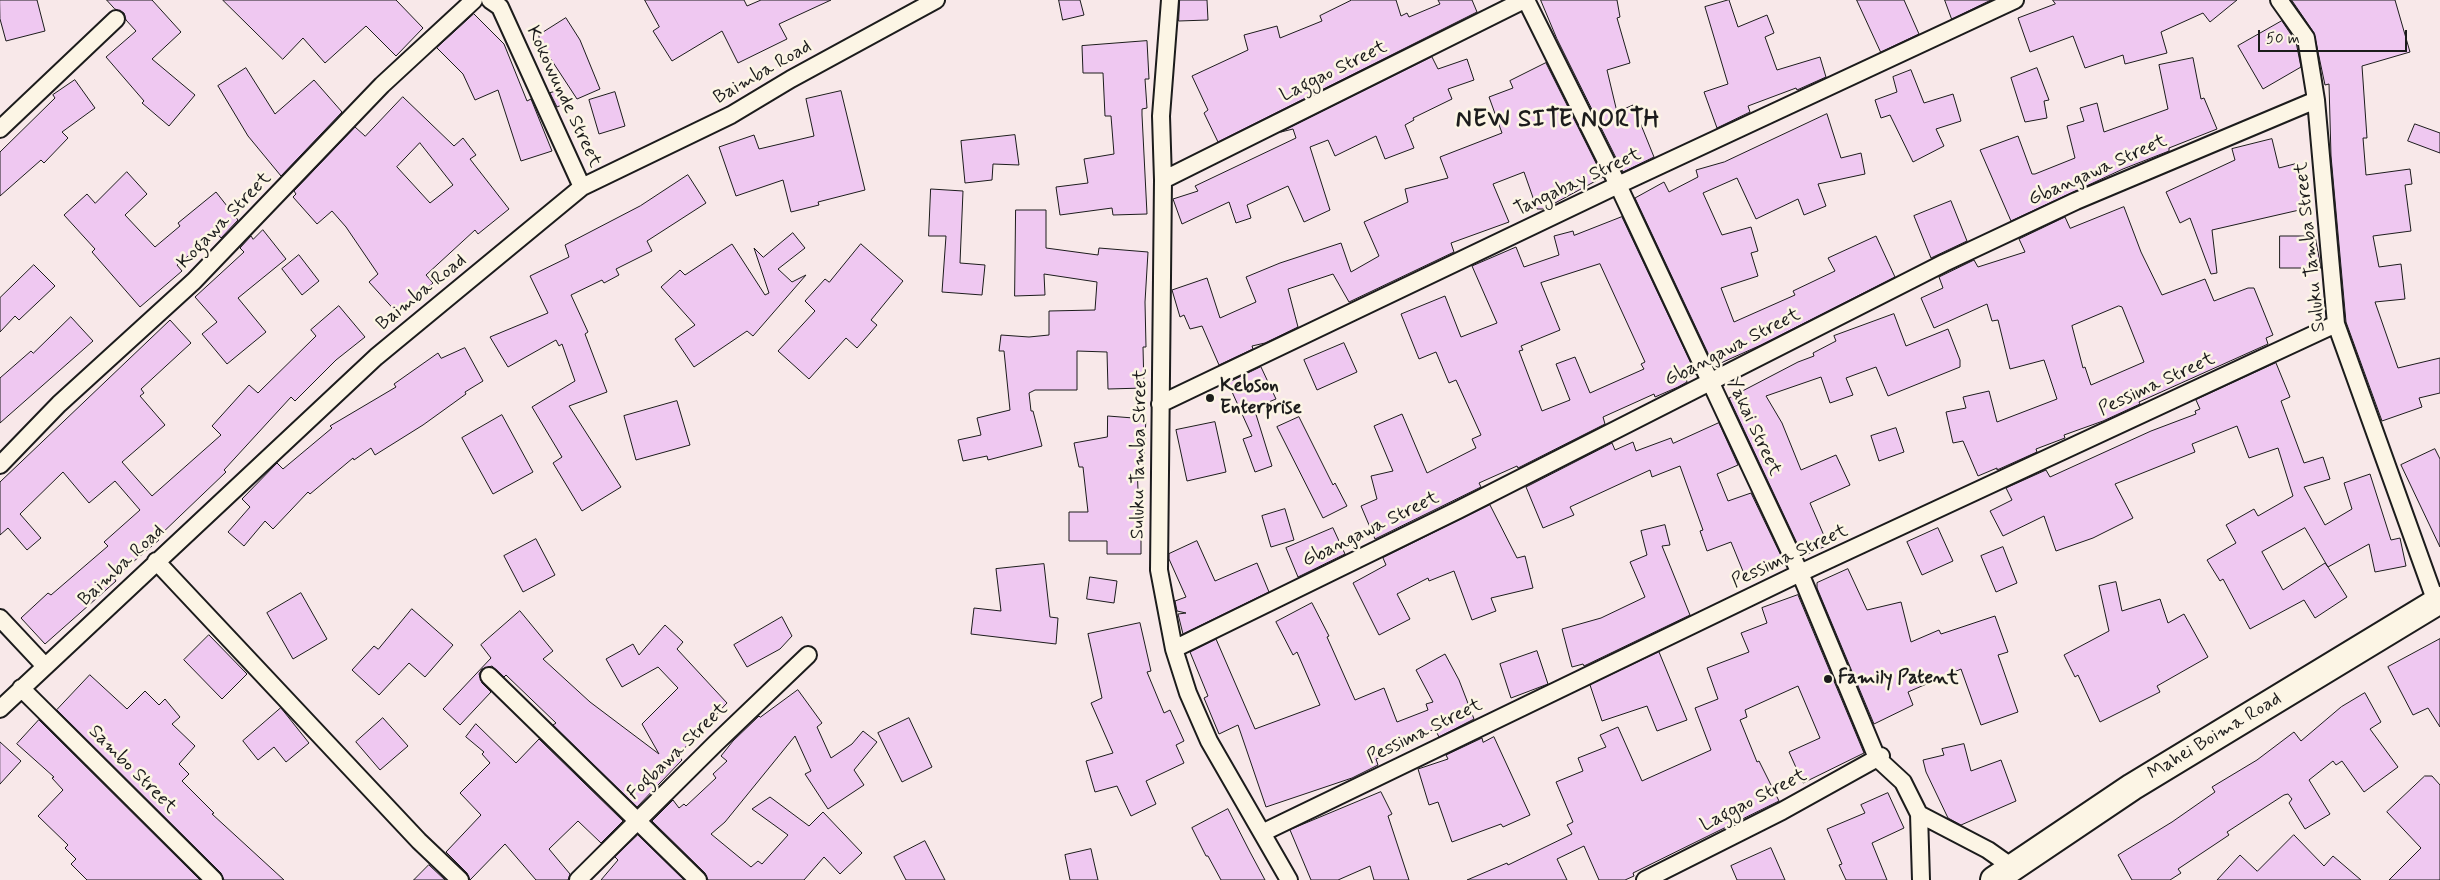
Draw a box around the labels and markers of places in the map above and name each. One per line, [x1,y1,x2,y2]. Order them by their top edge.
place label: Kebson Enterprise [1220,376,1302,420]
marker: Kebson Enterprise [1204,392,1216,404]
place label: Family Patent [1838,668,1958,690]
marker: Family Patent [1822,673,1834,685]

